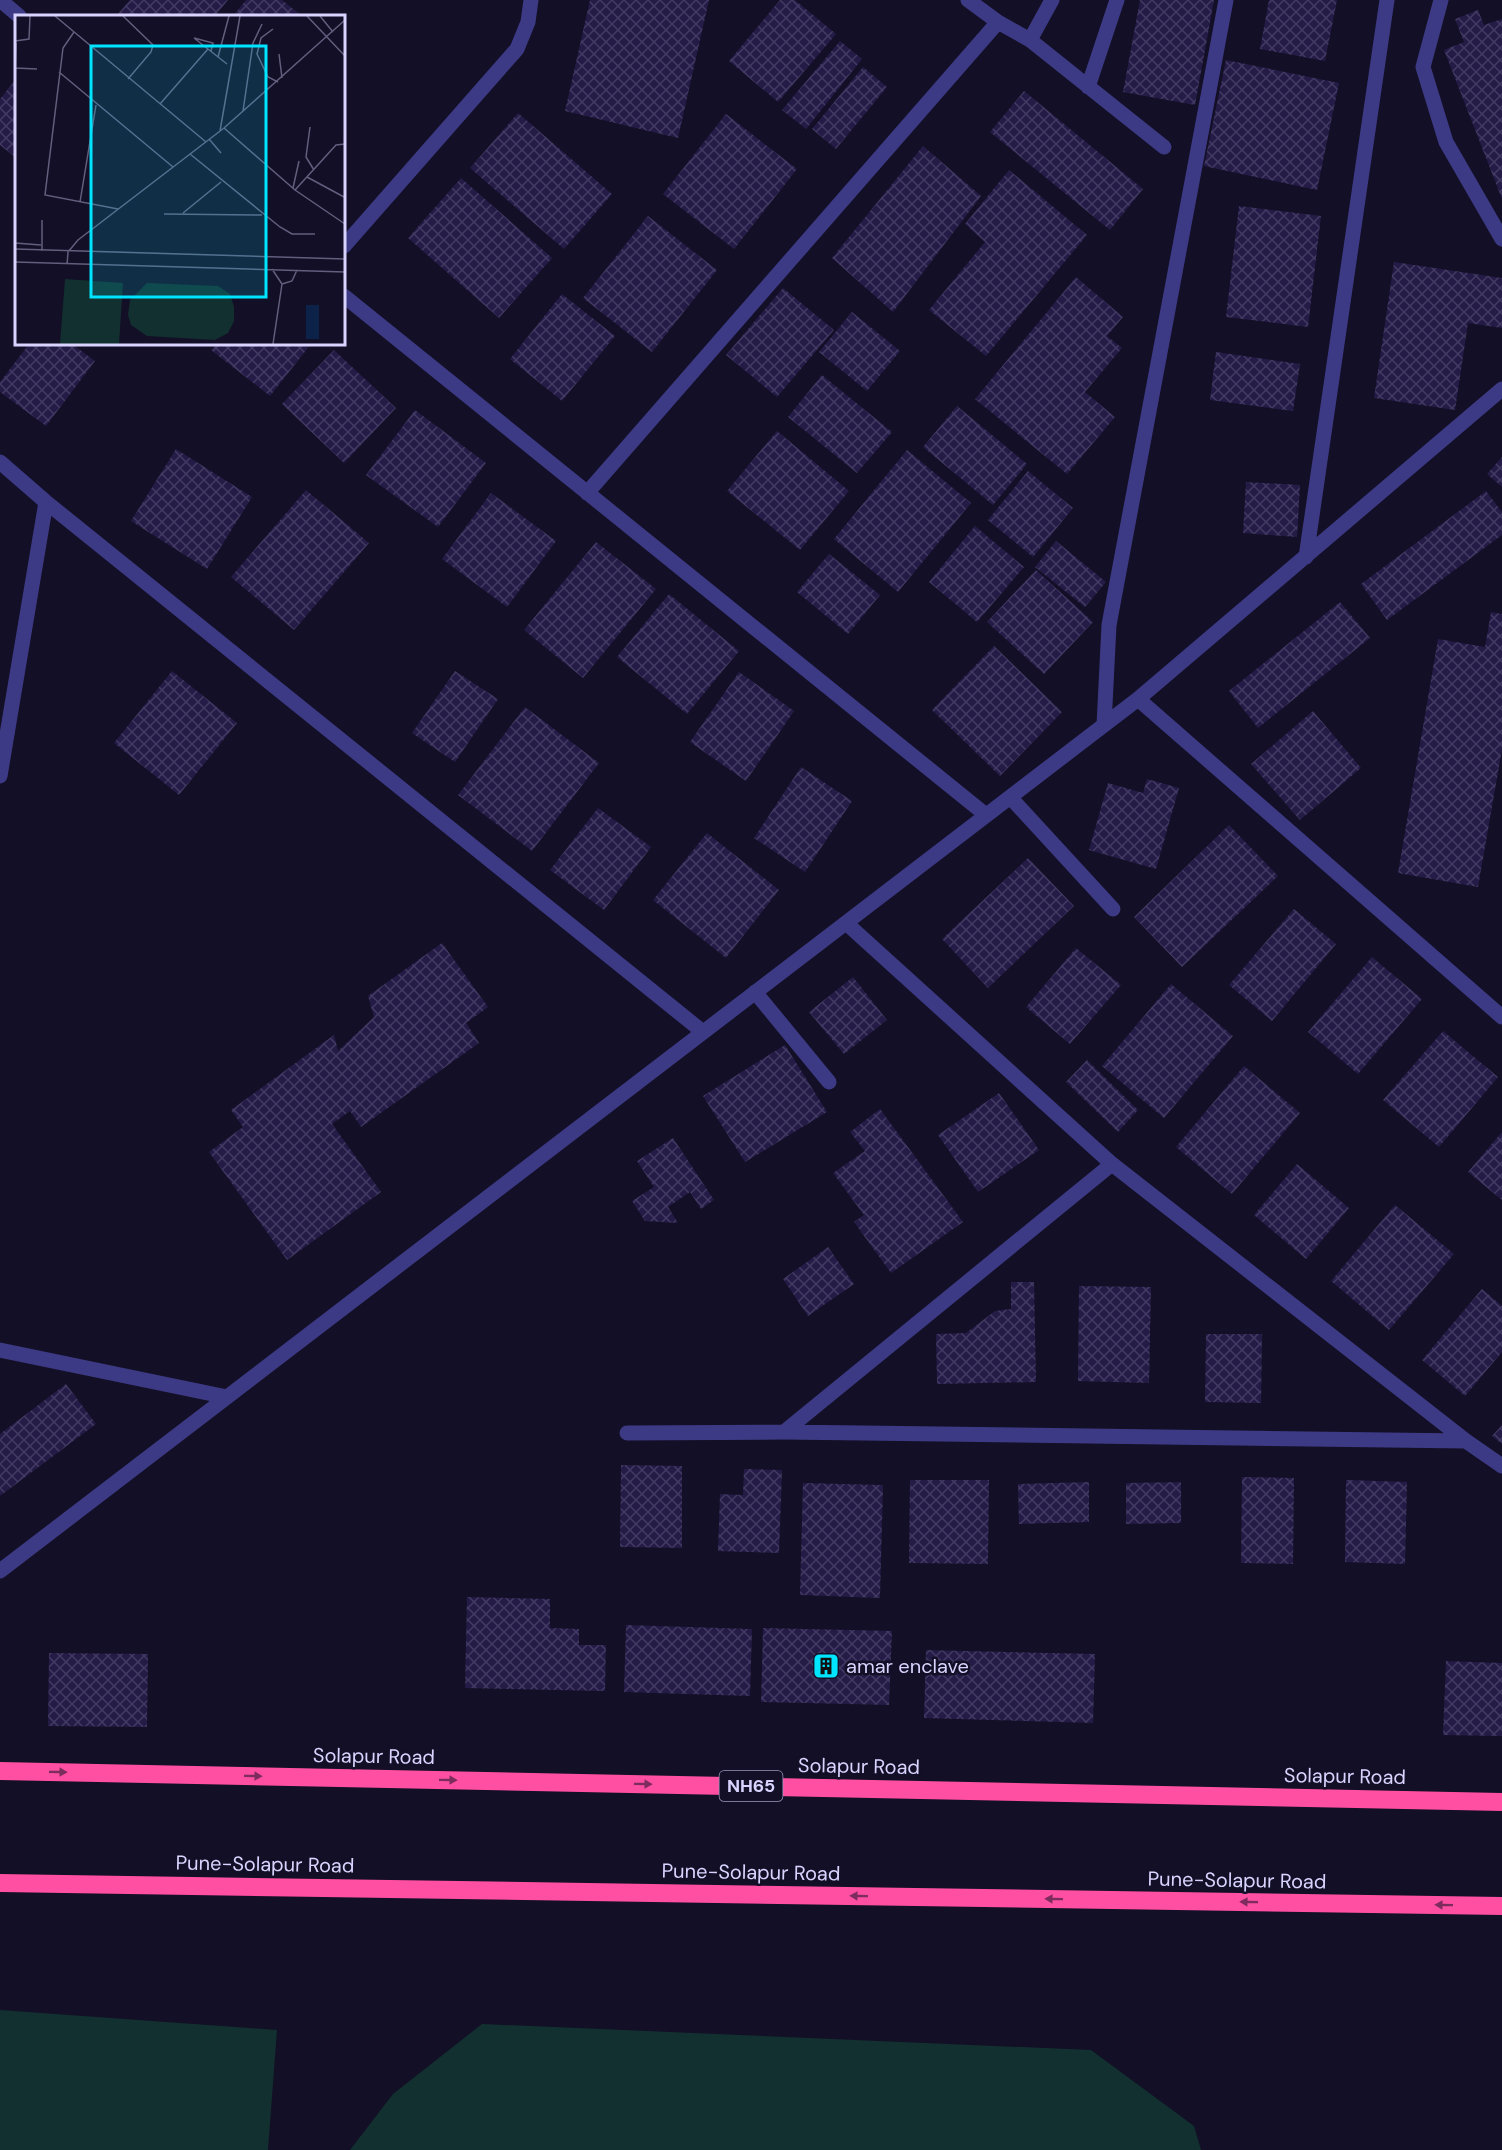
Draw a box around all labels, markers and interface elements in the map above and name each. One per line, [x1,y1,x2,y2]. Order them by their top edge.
inset map [15,15,345,345]
building icon: amar enclave [811,1651,841,1681]
place label: amar enclave [846,1653,969,1679]
street label: Solapur Road [313,1742,435,1770]
street label: Solapur Road [798,1752,920,1780]
street label: Solapur Road [1284,1762,1406,1790]
one-way arrow [49,1767,68,1777]
one-way arrow [244,1771,263,1781]
road number: NH65 [720,1771,783,1801]
one-way arrow [439,1775,458,1785]
one-way arrow [634,1779,653,1789]
street label: Pune-Solapur Road [175,1849,355,1879]
street label: Pune-Solapur Road [661,1857,841,1887]
street label: Pune-Solapur Road [1147,1865,1327,1895]
one-way arrow [849,1891,868,1901]
one-way arrow [1044,1894,1063,1904]
one-way arrow [1239,1897,1258,1907]
one-way arrow [1434,1900,1453,1910]

